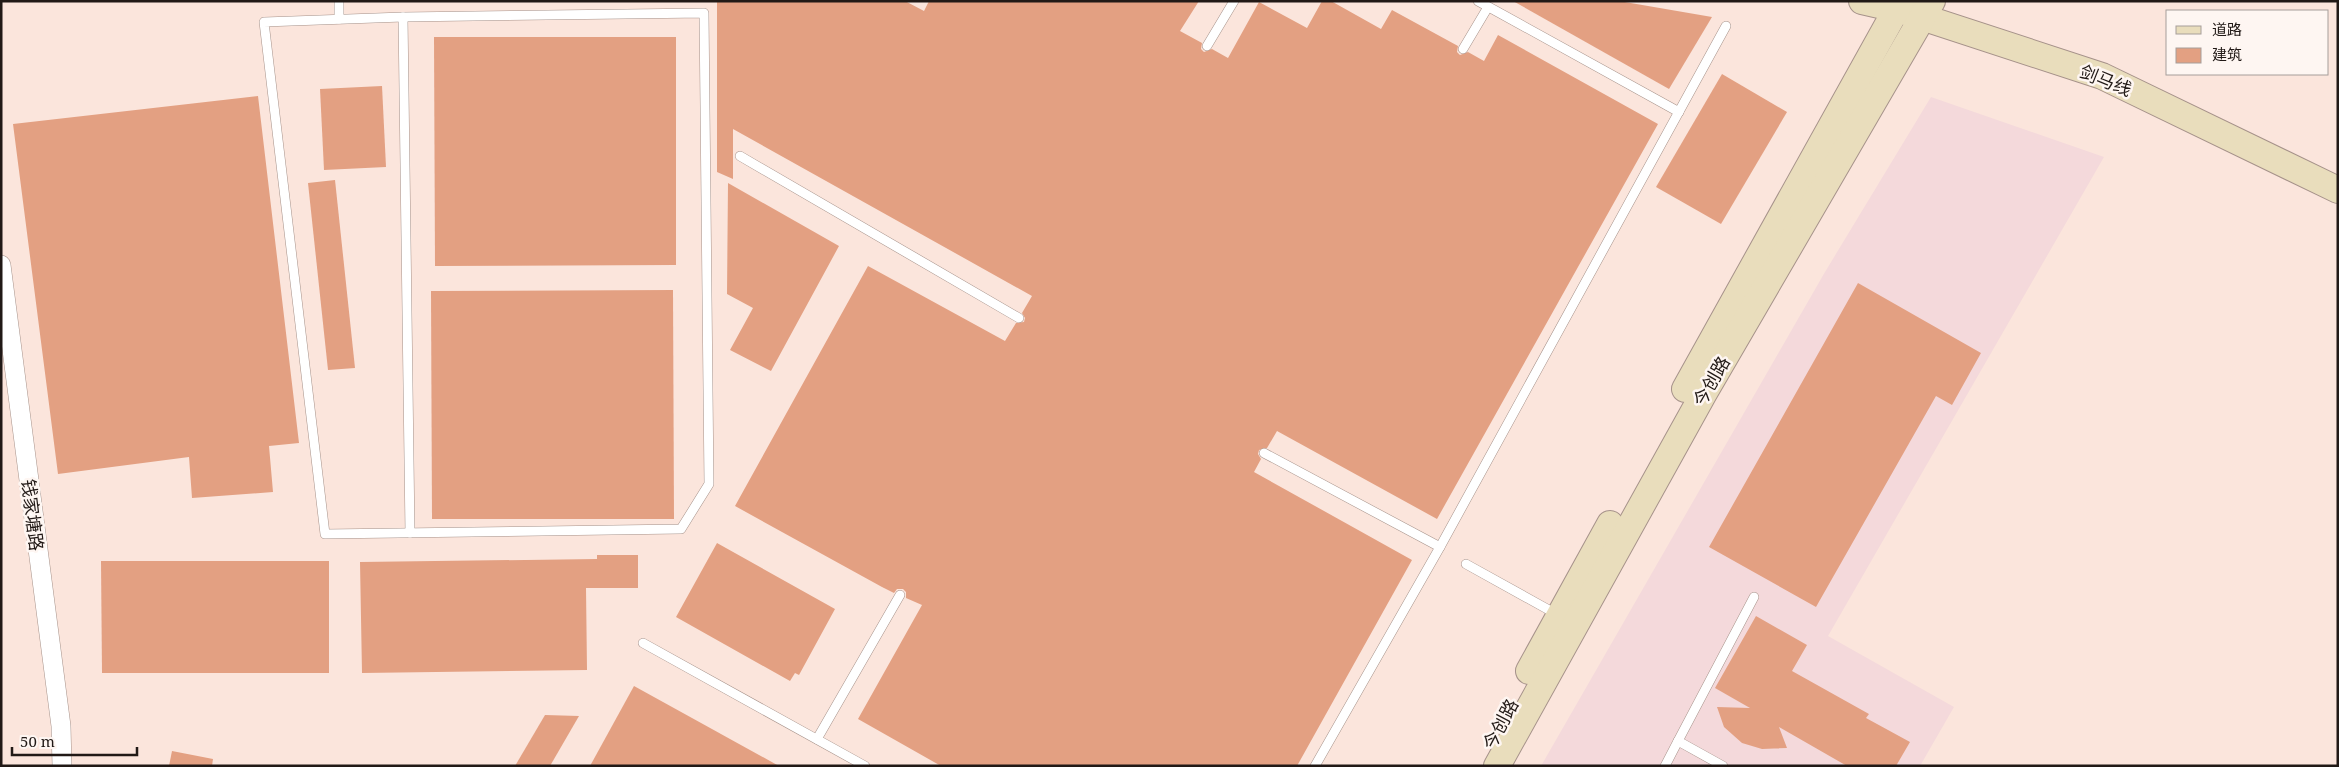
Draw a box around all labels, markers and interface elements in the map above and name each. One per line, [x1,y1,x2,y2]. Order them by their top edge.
legend [2166,10,2329,75]
text: 道路 [2212,19,2242,39]
text: 建筑 [2212,44,2242,64]
street label: 剑马线 [2076,59,2136,101]
street label: 今创路 [1687,352,1735,410]
street label: 钱家塘路 [17,478,49,552]
street label: 今创路 [1477,695,1523,753]
scale bar [12,724,138,756]
text: 50 m [20,731,55,751]

